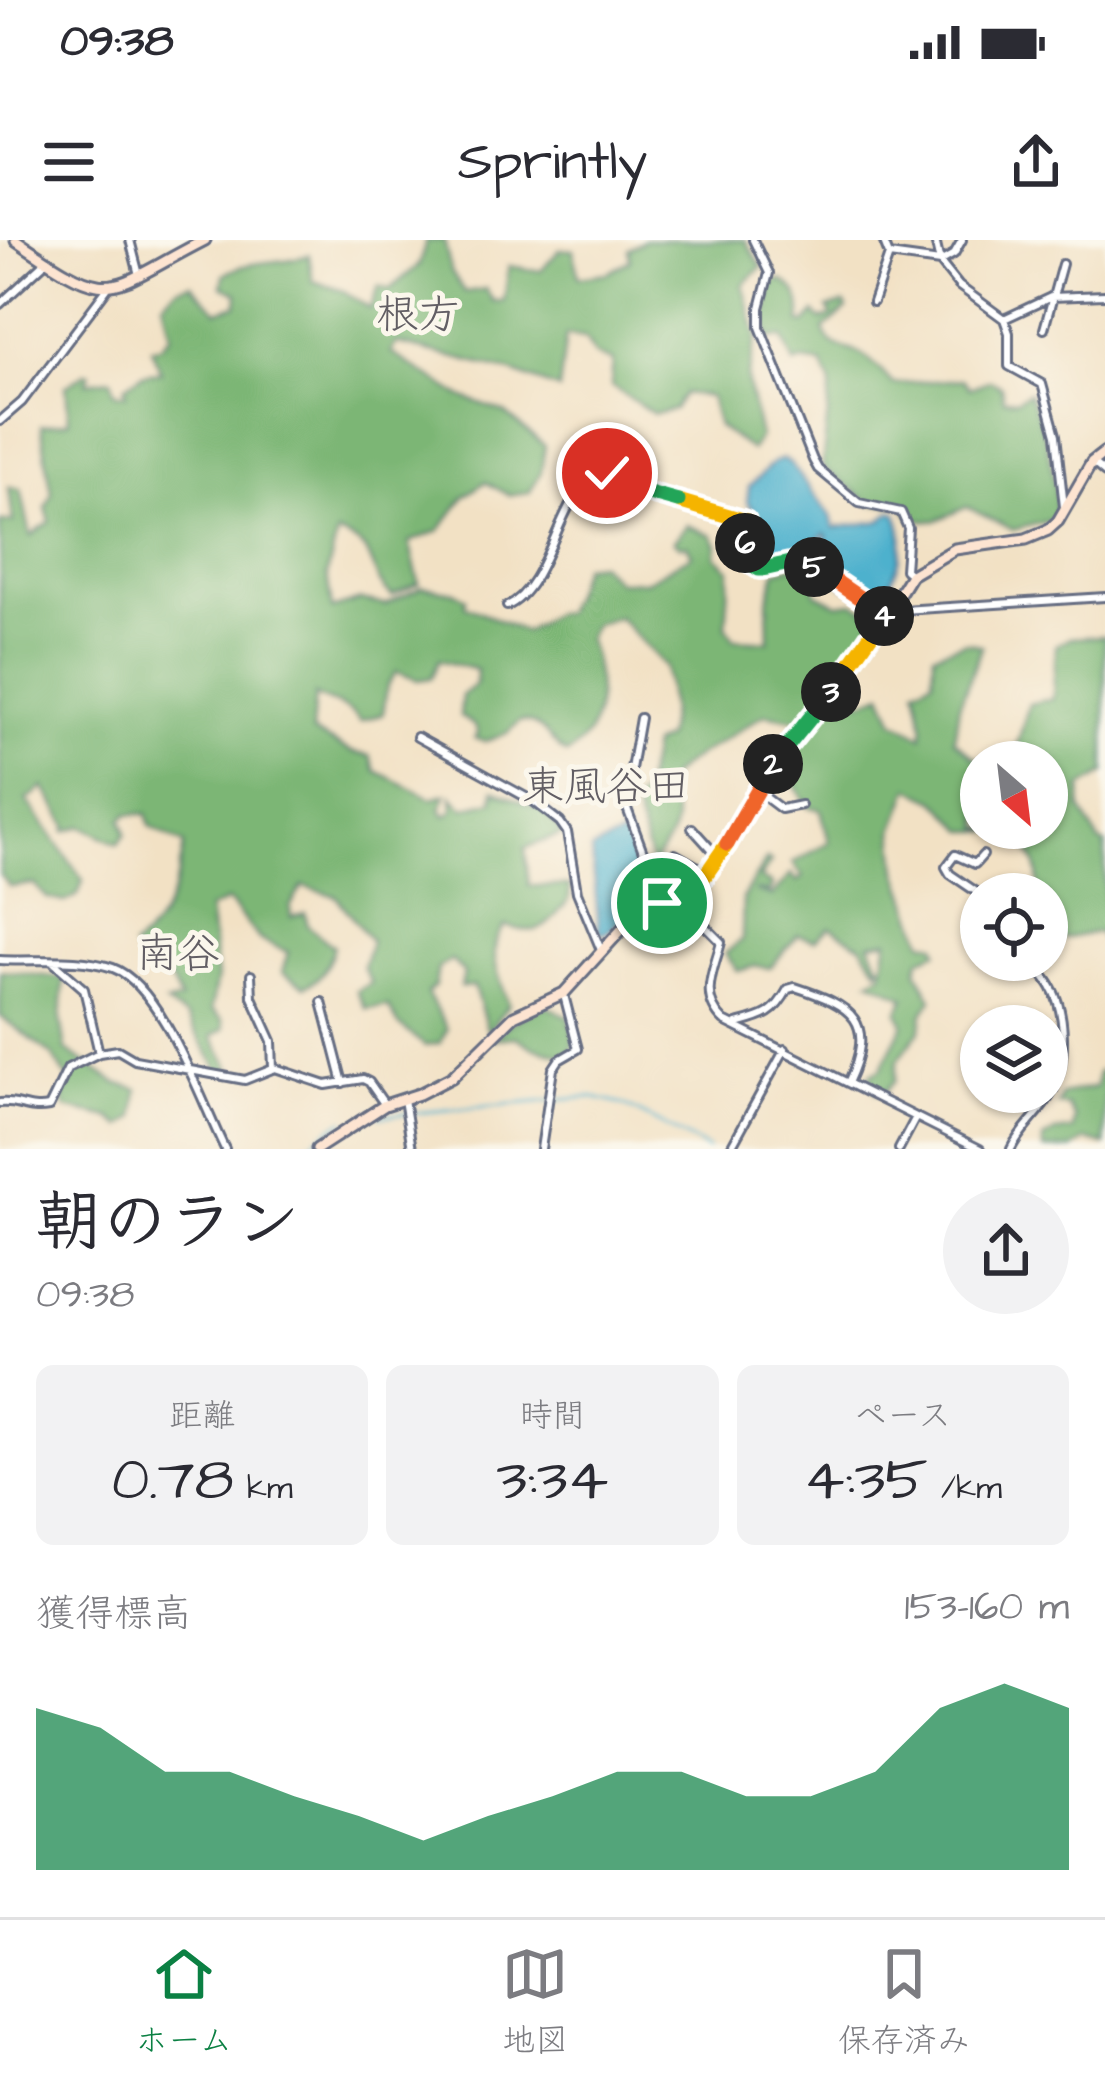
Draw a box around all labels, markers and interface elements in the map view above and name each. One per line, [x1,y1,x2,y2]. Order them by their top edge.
text: 09:38 [60,11,174,73]
text: Sprintly [458,125,647,200]
icon: menu [36,129,102,195]
icon: share [1003,129,1069,195]
district label: 根方 [376,287,460,345]
pin [556,422,658,524]
icon: check [574,440,640,506]
pin: 6 [715,513,775,573]
text: 6 [735,520,755,566]
pin: 5 [784,537,844,597]
text: 5 [802,544,826,590]
pin: 4 [854,586,914,646]
text: 4 [873,593,895,639]
pin: 3 [801,662,861,722]
text: 3 [823,669,839,715]
pin: 2 [743,734,803,794]
text: 2 [764,741,782,787]
north arrow [960,741,1068,849]
map controls [960,741,1068,1113]
district label: 東風谷田 [522,759,690,817]
pin [611,852,713,954]
icon: arrive [629,870,695,936]
button: locate [960,873,1068,981]
district label: 南谷 [136,926,220,984]
button: layers [960,1005,1068,1113]
text: 朝のラン [36,1178,300,1270]
button: share [943,1188,1069,1314]
text: 09:38 [36,1269,134,1323]
text: 距離 [169,1393,235,1439]
text: 時間 [519,1393,585,1439]
text: ペース [854,1393,951,1439]
text: 0.78 [112,1439,234,1522]
text: 3:34 [497,1439,608,1522]
text: 4:35 [804,1439,928,1522]
text: km [234,1465,293,1511]
text: /km [928,1465,1002,1511]
text: 153–160 m [904,1581,1069,1635]
text: 獲得標高 [36,1588,192,1642]
tab: ホーム [135,1941,233,2064]
tab: 地図 [502,1941,568,2064]
tab: 保存済み [838,1941,970,2064]

